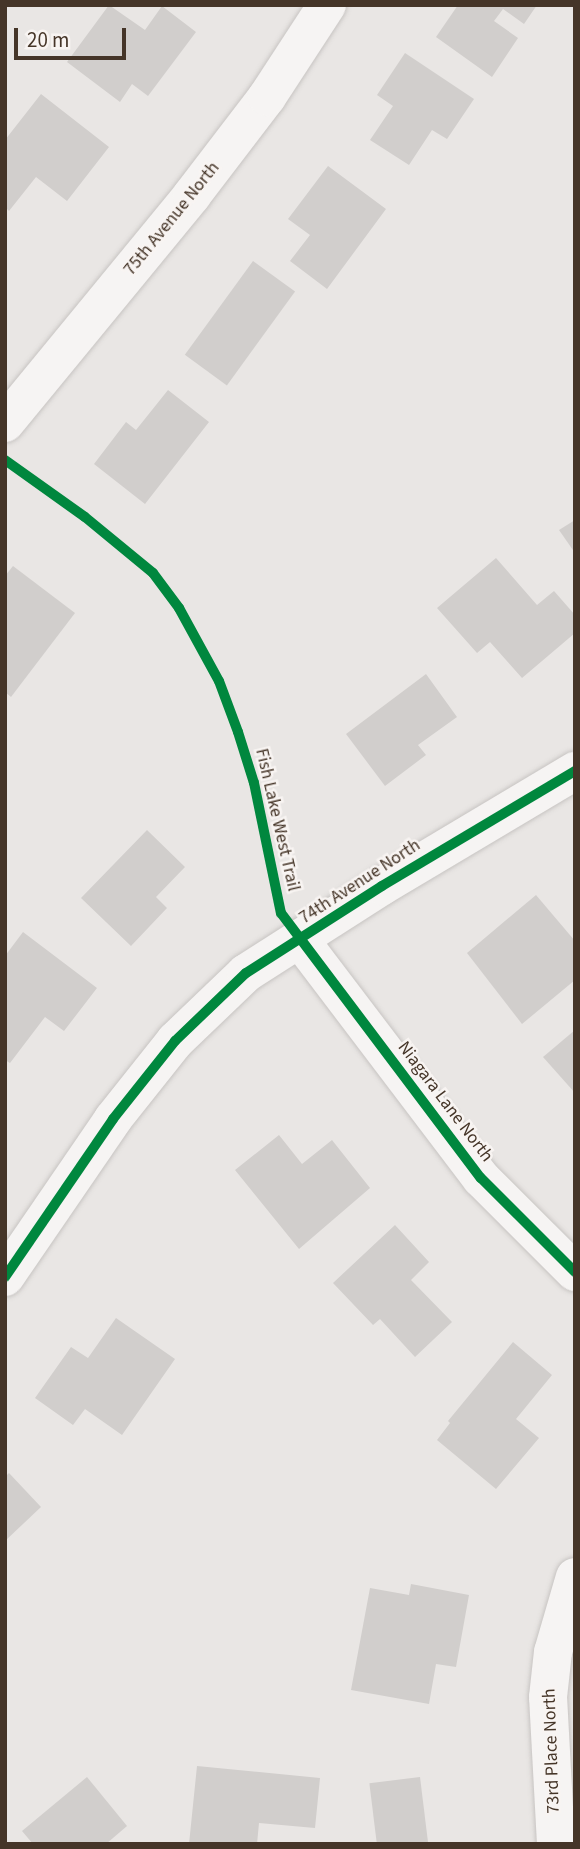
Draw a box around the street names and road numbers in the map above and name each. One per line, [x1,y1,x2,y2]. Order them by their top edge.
street label: 75th Avenue North [120,158,224,280]
street label: Fish Lake West Trail [250,747,304,893]
street label: 74th Avenue North [295,835,425,929]
street label: Niagara Lane North [393,1038,497,1166]
street label: 73rd Place North [539,1688,565,1814]

